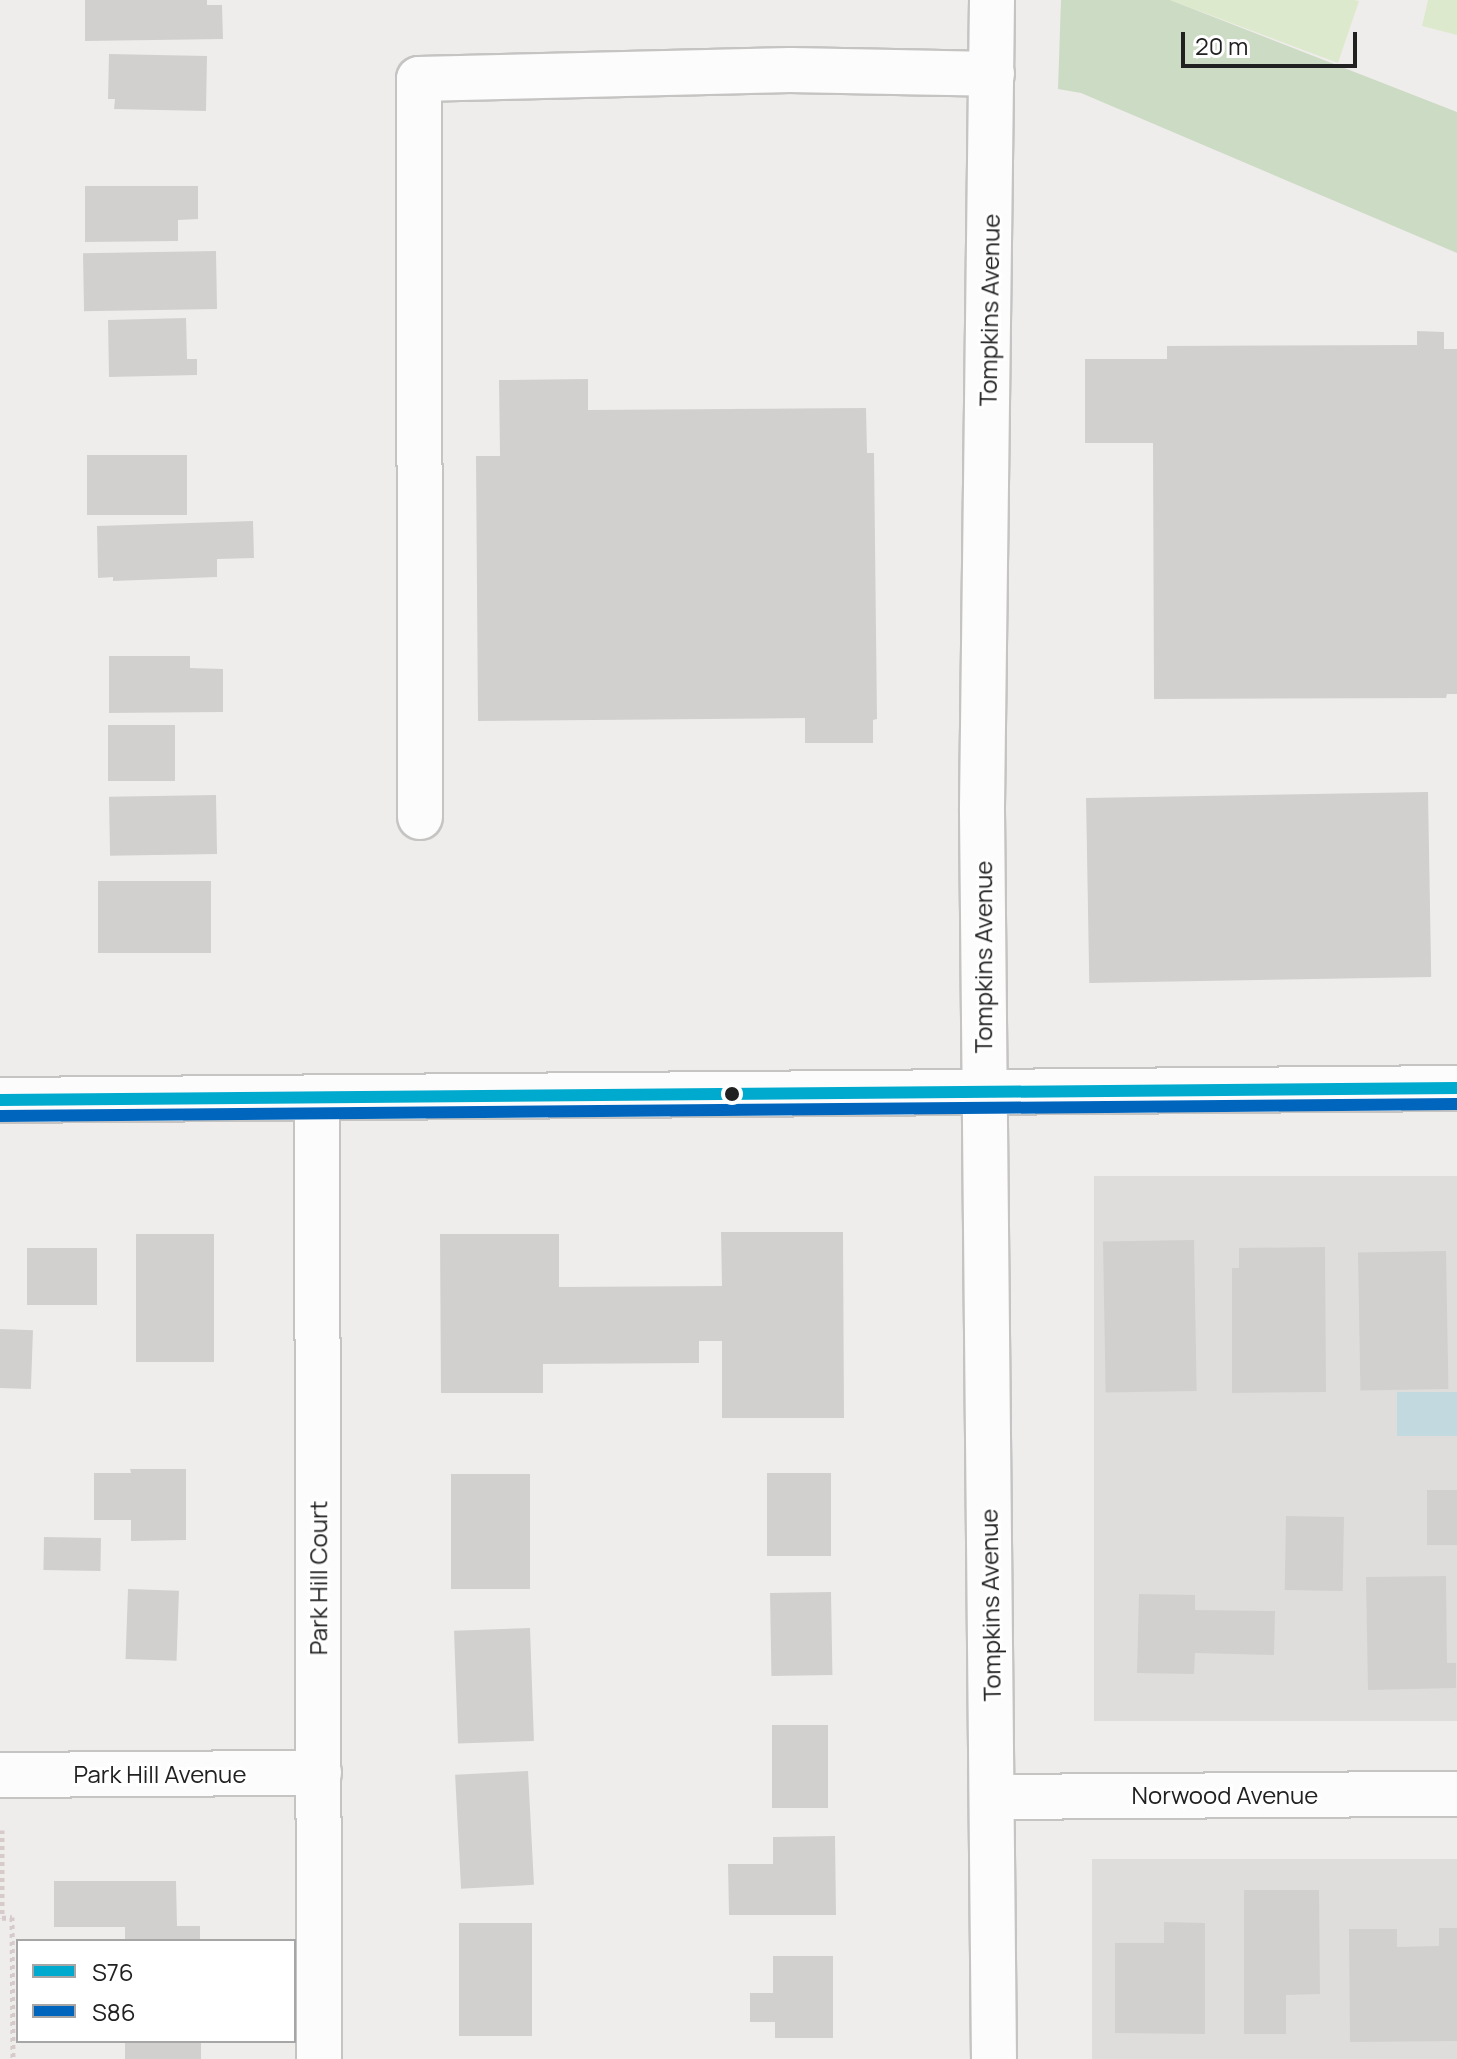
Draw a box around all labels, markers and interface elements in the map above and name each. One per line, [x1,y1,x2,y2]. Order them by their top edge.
scale bar [1185,16,1361,66]
text: 20 m [1195,29,1248,62]
street label: Tompkins Avenue [973,214,1005,406]
street label: Tompkins Avenue [969,861,997,1053]
unlabelled marker [724,1086,740,1102]
street label: Park Hill Court [304,1501,332,1655]
street label: Tompkins Avenue [974,1509,1006,1701]
street label: Park Hill Avenue [74,1760,246,1788]
street label: Norwood Avenue [1132,1781,1318,1809]
legend [16,1939,296,2043]
text: S76 [92,1955,134,1988]
text: S86 [92,1995,136,2028]

